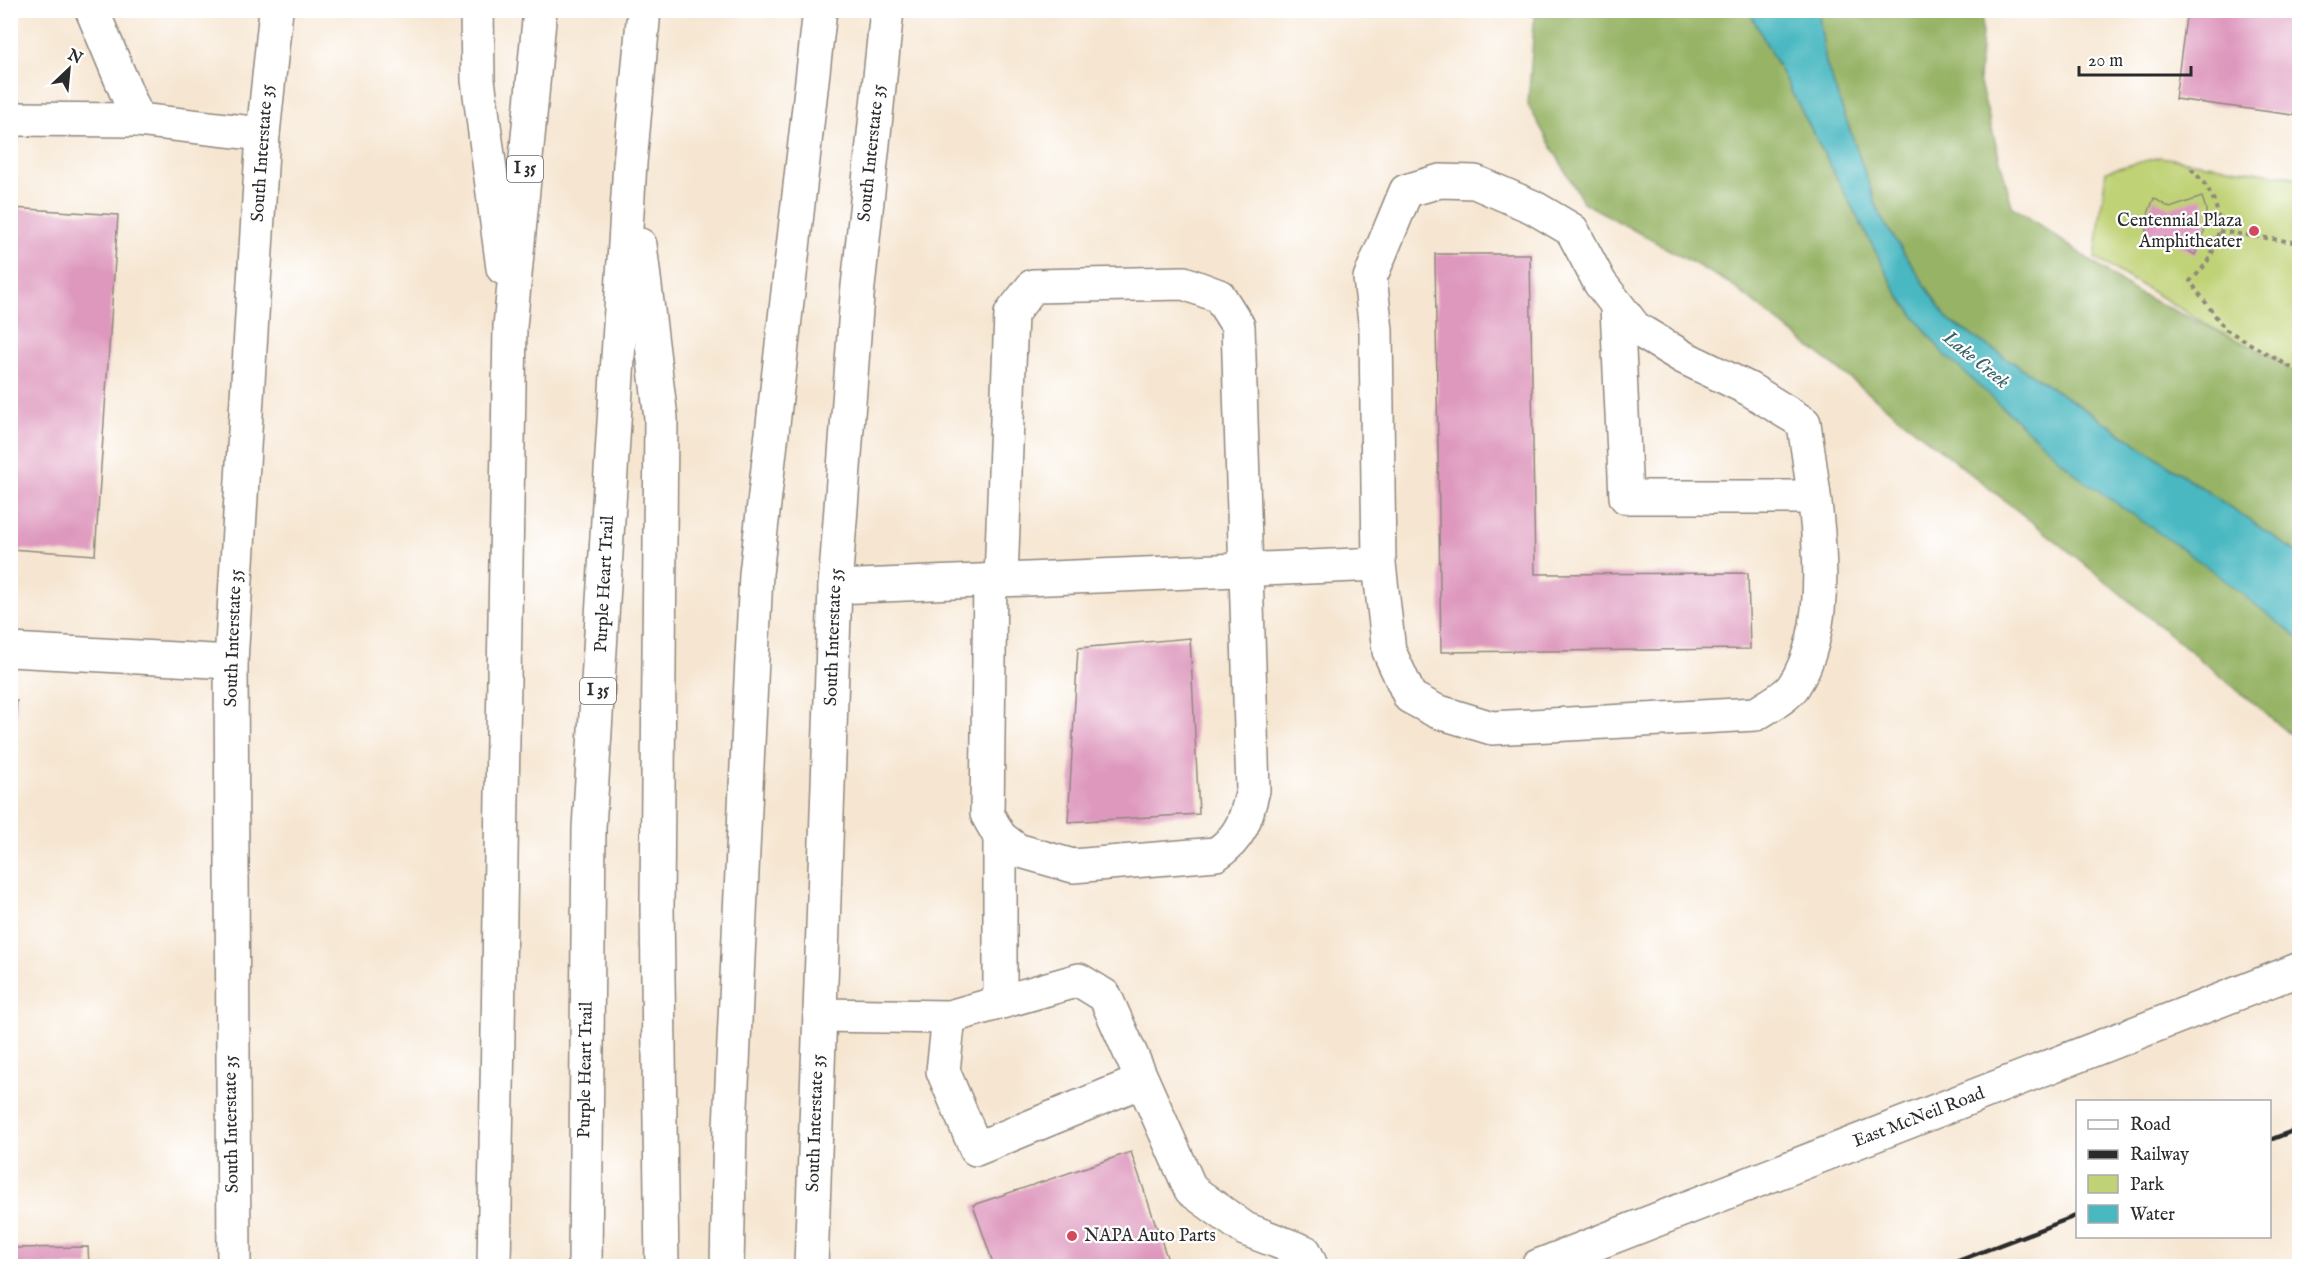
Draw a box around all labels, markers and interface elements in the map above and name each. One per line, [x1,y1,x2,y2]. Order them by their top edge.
north arrow [39,39,99,99]
scale bar [2079,39,2192,77]
text: N [63,45,85,69]
text: 20 m [2088,50,2123,73]
street label: South Interstate 35 [247,83,279,223]
street label: South Interstate 35 [853,83,891,223]
road number: I 35 [507,156,543,182]
place label: Centennial Plaza Amphitheater [2117,210,2242,254]
marker: Centennial Plaza Amphitheater [2247,224,2261,238]
water label: Lake Creek [1937,325,2014,394]
street label: Purple Heart Trail [590,515,620,653]
street label: South Interstate 35 [820,567,848,706]
street label: South Interstate 35 [220,568,248,707]
road number: I 35 [580,678,616,704]
street label: Purple Heart Trail [573,1001,599,1139]
street label: South Interstate 35 [802,1053,830,1192]
street label: South Interstate 35 [219,1054,245,1193]
street label: East McNeil Road [1850,1082,1988,1154]
legend [2076,1100,2271,1238]
text: Road [2130,1114,2171,1137]
text: Railway [2130,1144,2189,1167]
text: Park [2130,1174,2165,1197]
text: Water [2130,1204,2175,1227]
place label: NAPA Auto Parts [1084,1225,1216,1248]
marker: NAPA Auto Parts [1065,1229,1079,1243]

